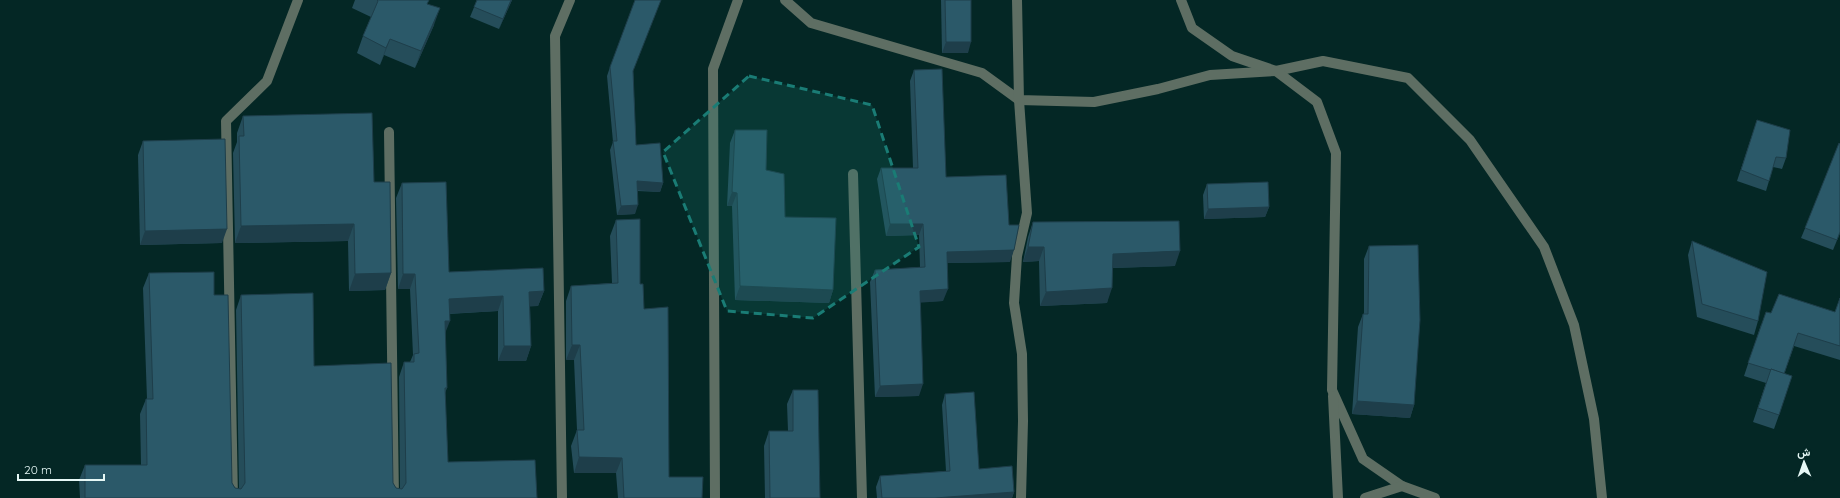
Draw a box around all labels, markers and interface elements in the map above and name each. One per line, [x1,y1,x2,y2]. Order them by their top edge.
north arrow [1784,442,1824,482]
text: ش [1797,445,1811,459]
scale bar [18,456,104,482]
text: 20 m [24,462,52,477]

